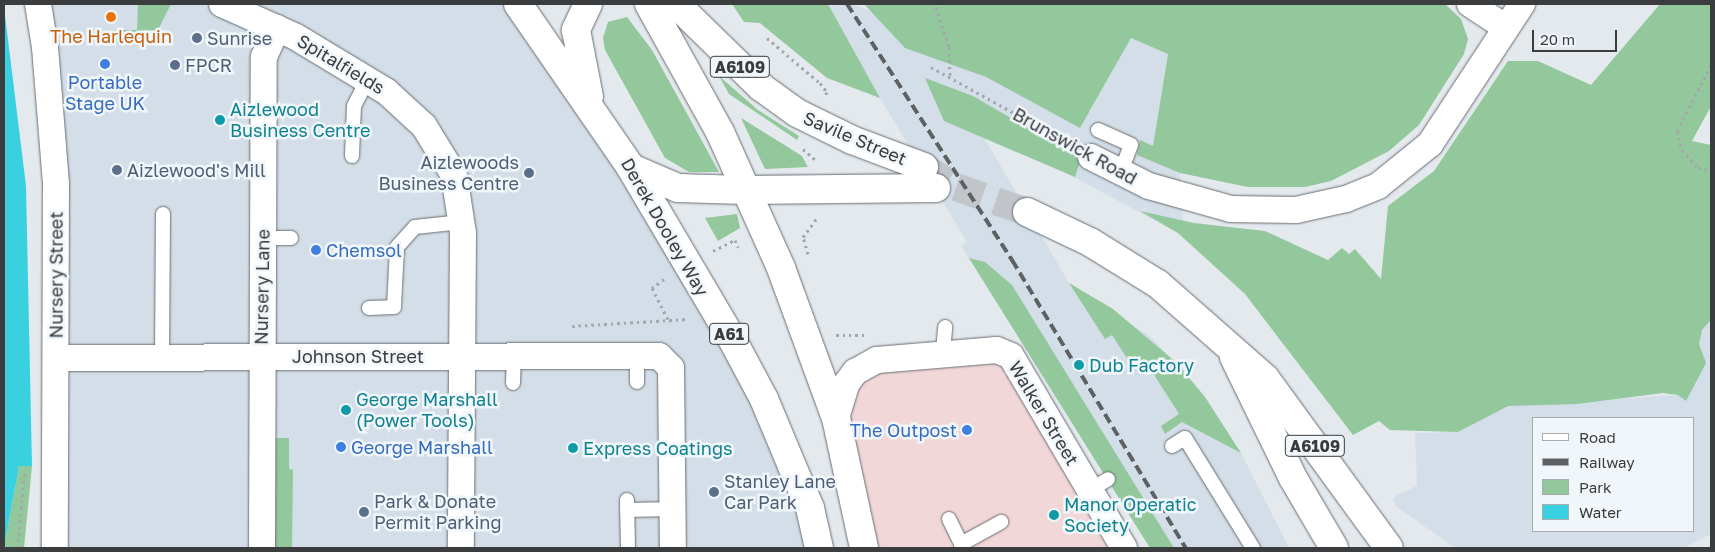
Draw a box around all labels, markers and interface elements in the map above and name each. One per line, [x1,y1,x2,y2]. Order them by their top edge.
marker: The Harlequin [105,11,117,23]
scale bar [1535,20,1620,52]
place label: The Harlequin [50,25,172,47]
place label: Sunrise [207,27,272,49]
street label: Spitalfields [293,29,389,99]
text: 20 m [1540,30,1575,48]
marker: Sunrise [191,32,203,44]
place label: FPCR [185,54,232,76]
road number: A6109 [709,54,771,80]
marker: Portable Stage UK [99,58,111,70]
marker: FPCR [169,59,181,71]
place label: Portable Stage UK [65,72,145,115]
place label: Aizlewood Business Centre [230,99,370,142]
street label: Brunswick Road [1009,103,1141,189]
street label: Savile Street [800,107,910,169]
marker: Aizlewood Business Centre [214,114,226,126]
place label: Aizlewoods Business Centre [379,152,519,194]
street label: Derek Dooley Way [617,154,713,300]
place label: Aizlewood's Mill [127,159,266,181]
marker: Aizlewood's Mill [111,164,123,176]
marker: Aizlewoods Business Centre [523,167,535,179]
street label: Nursery Street [45,212,67,338]
street label: Nursery Lane [250,229,274,345]
place label: Chemsol [326,239,402,261]
marker: Chemsol [310,244,322,256]
road number: A61 [709,320,749,348]
street label: Johnson Street [292,345,424,367]
place label: Dub Factory [1089,354,1194,376]
street label: Walker Street [1004,357,1084,469]
marker: Dub Factory [1073,359,1085,371]
place label: George Marshall (Power Tools) [356,389,498,432]
marker: George Marshall (Power Tools) [340,404,352,416]
legend [1532,417,1695,532]
place label: The Outpost [850,419,957,441]
marker: The Outpost [961,424,973,436]
text: Road [1579,428,1616,446]
road number: A6109 [1284,432,1346,460]
place label: George Marshall [351,436,493,458]
place label: Express Coatings [583,437,733,459]
marker: George Marshall [335,441,347,453]
marker: Express Coatings [567,442,579,454]
text: Railway [1579,453,1635,471]
place label: Stanley Lane Car Park [724,471,836,514]
text: Park [1579,478,1611,496]
marker: Stanley Lane Car Park [708,486,720,498]
place label: Park & Donate Permit Parking [374,491,501,534]
place label: Manor Operatic Society [1064,494,1197,536]
text: Water [1579,503,1622,521]
marker: Park & Donate Permit Parking [358,506,370,518]
marker: Manor Operatic Society [1048,509,1060,521]

